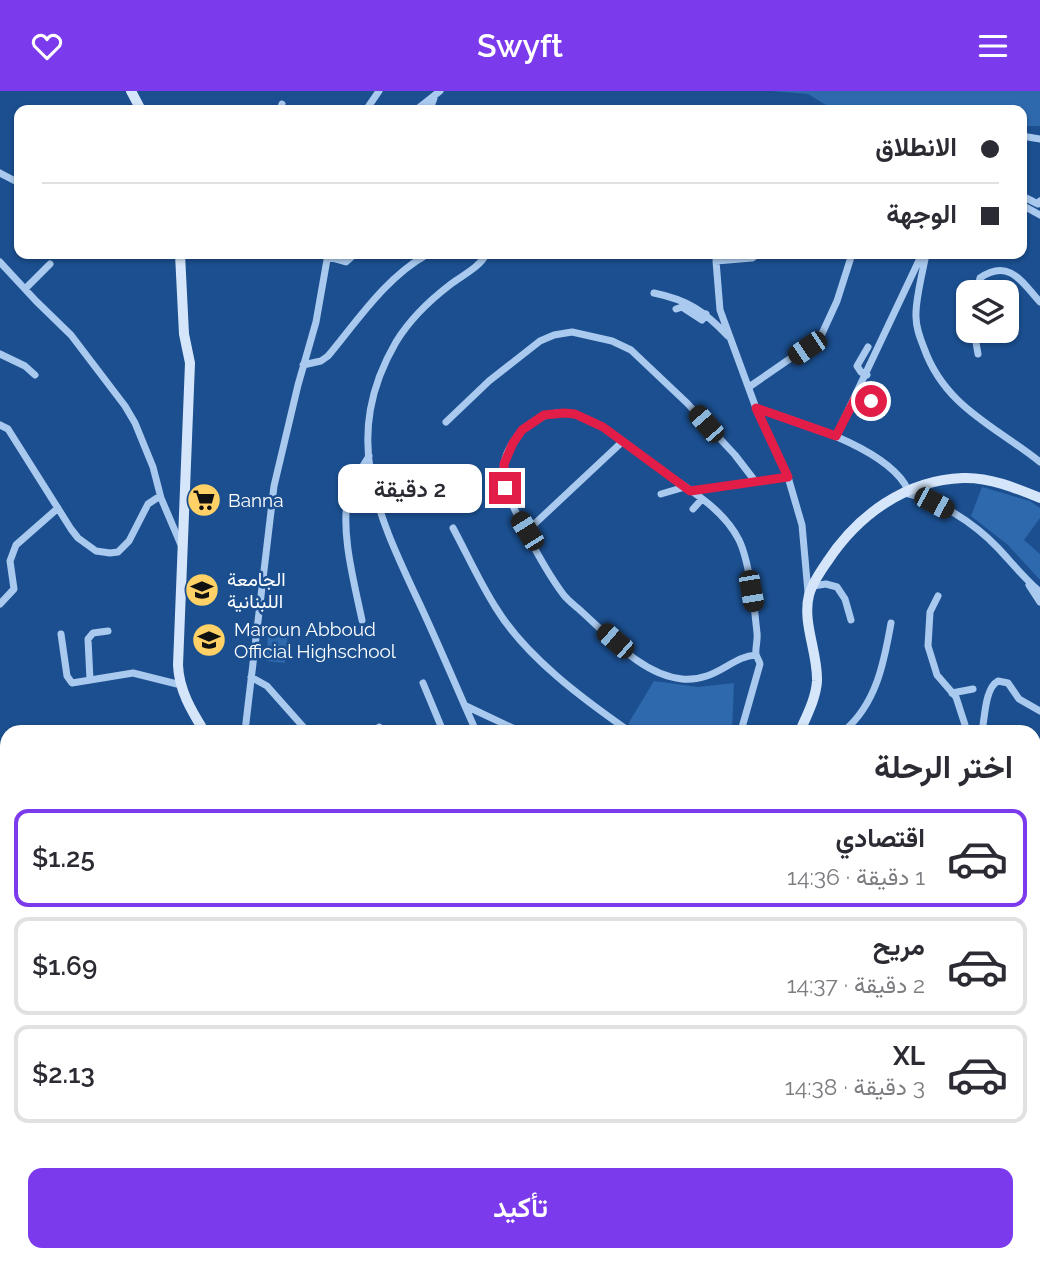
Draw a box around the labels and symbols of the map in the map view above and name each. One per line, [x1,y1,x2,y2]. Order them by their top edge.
car [784,328,831,368]
route start [855,385,887,417]
car [685,401,728,447]
callout: 2 دقيقة [337,463,480,513]
route end [489,472,521,504]
supermarket icon: Banna [185,481,223,519]
car [911,484,958,522]
place label: Banna [228,489,284,511]
car [507,508,548,554]
place label: الجامعة اللبنانية [227,568,286,613]
car [738,568,765,614]
school or university icon: الجامعة اللبنانية [183,571,221,609]
place label: Maroun Abboud Official Highschool [234,618,397,662]
car [593,619,638,663]
school or university icon: Maroun Abboud Official Highschool [190,621,228,659]

